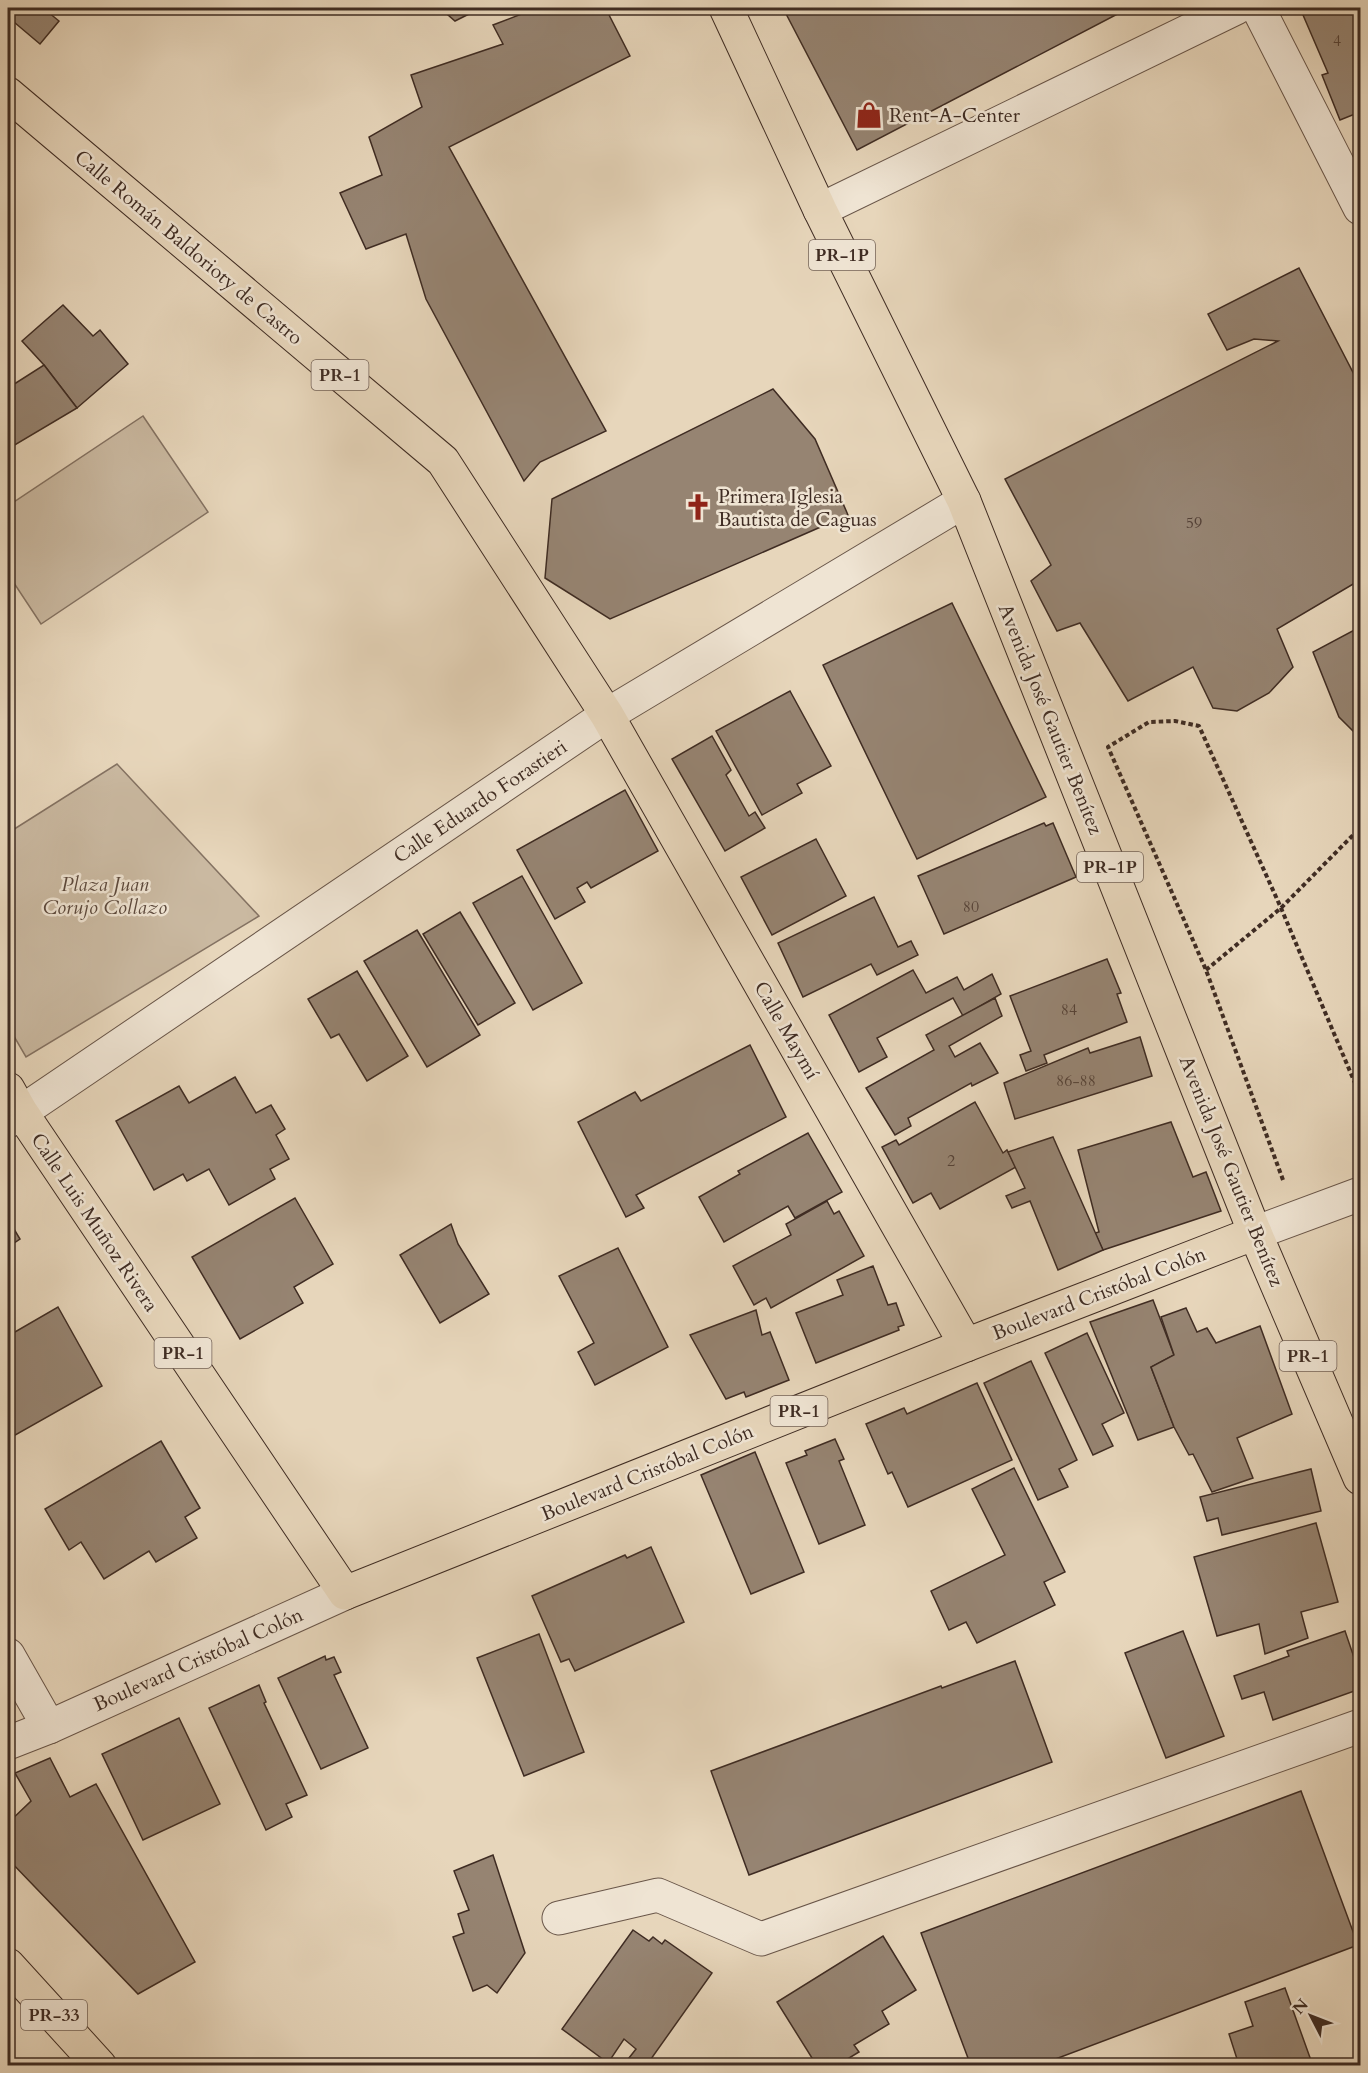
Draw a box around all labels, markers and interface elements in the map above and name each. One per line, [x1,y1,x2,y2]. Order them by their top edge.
house number: 4 [1333,30,1341,52]
shop icon: Rent-A-Center [854,100,884,130]
place label: Rent-A-Center [889,102,1021,129]
street label: Calle Román Baldorioty de Castro [69,144,309,351]
road number: PR-1P [809,240,875,270]
road number: PR-1 [312,360,368,390]
place label: Primera Iglesia Bautista de Caguas [718,483,877,533]
church icon: Primera Iglesia Bautista de Caguas [683,492,713,522]
house number: 59 [1186,512,1202,534]
street label: Avenida José Gautier Benítez [992,600,1109,839]
street label: Calle Eduardo Forastieri [388,733,573,870]
road number: PR-1P [1077,852,1143,882]
park label: Plaza Juan Corujo Collazo [43,871,167,921]
house number: 80 [963,896,979,918]
street label: Calle Maymí [748,976,826,1085]
house number: 84 [1061,999,1077,1021]
street label: Avenida José Gautier Benítez [1173,1052,1290,1291]
house number: 86-88 [1056,1070,1096,1092]
street label: Calle Luis Muñoz Rivera [25,1128,165,1317]
house number: 2 [947,1150,955,1172]
street label: Boulevard Cristóbal Colón [988,1240,1211,1347]
road number: PR-1 [154,1338,212,1368]
road number: PR-1 [1280,1341,1336,1371]
road number: PR-1 [770,1396,828,1426]
street label: Boulevard Cristóbal Colón [537,1417,758,1527]
street label: Boulevard Cristóbal Colón [89,1601,308,1718]
north arrow [1281,1986,1341,2046]
text: N [1288,1994,1313,2019]
road number: PR-33 [21,2000,87,2030]

